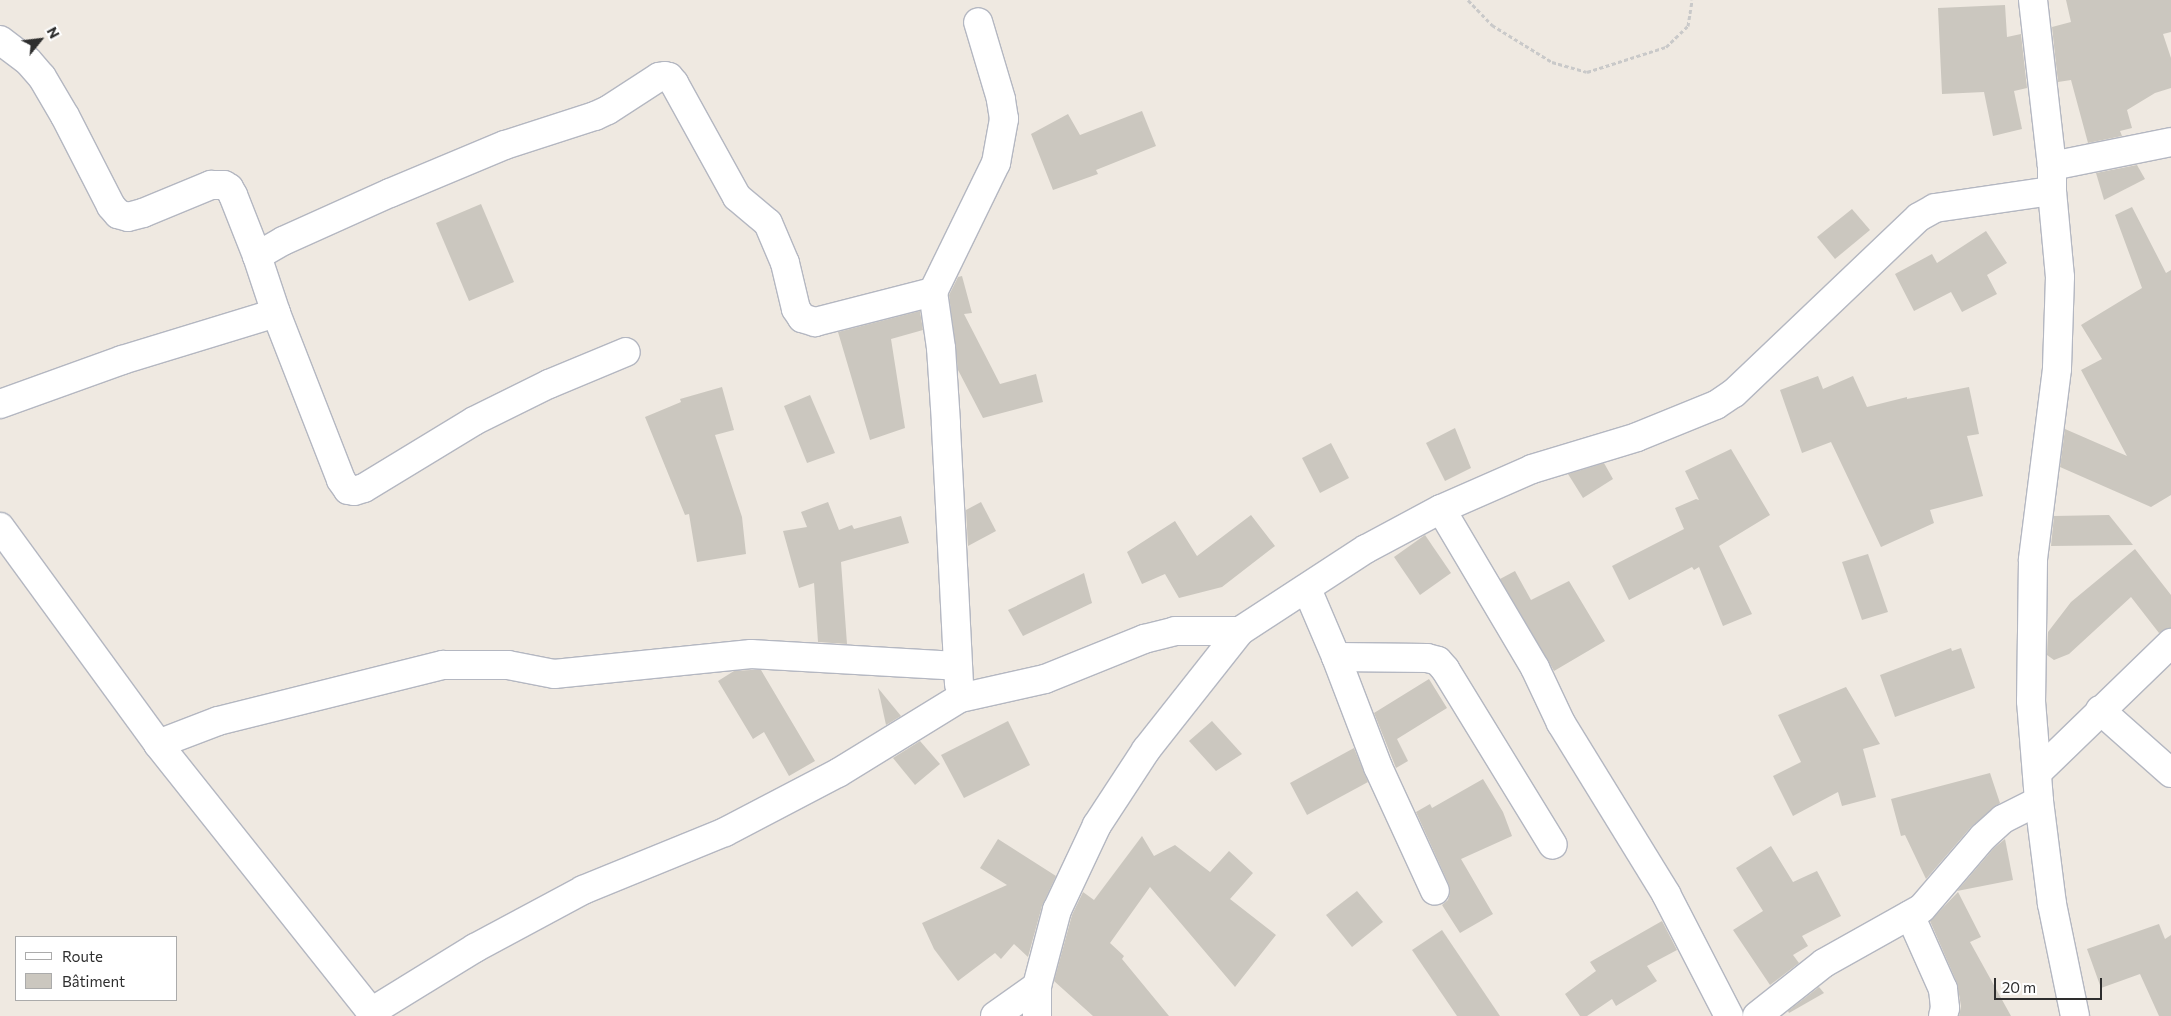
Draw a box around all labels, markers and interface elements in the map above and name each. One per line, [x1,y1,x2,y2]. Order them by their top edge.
north arrow [15,15,65,65]
text: N [44,24,64,41]
legend [15,936,178,1001]
text: Route [62,947,103,965]
scale bar [1996,968,2104,1000]
text: Bâtiment [62,972,125,990]
text: 20 m [2002,978,2036,996]

